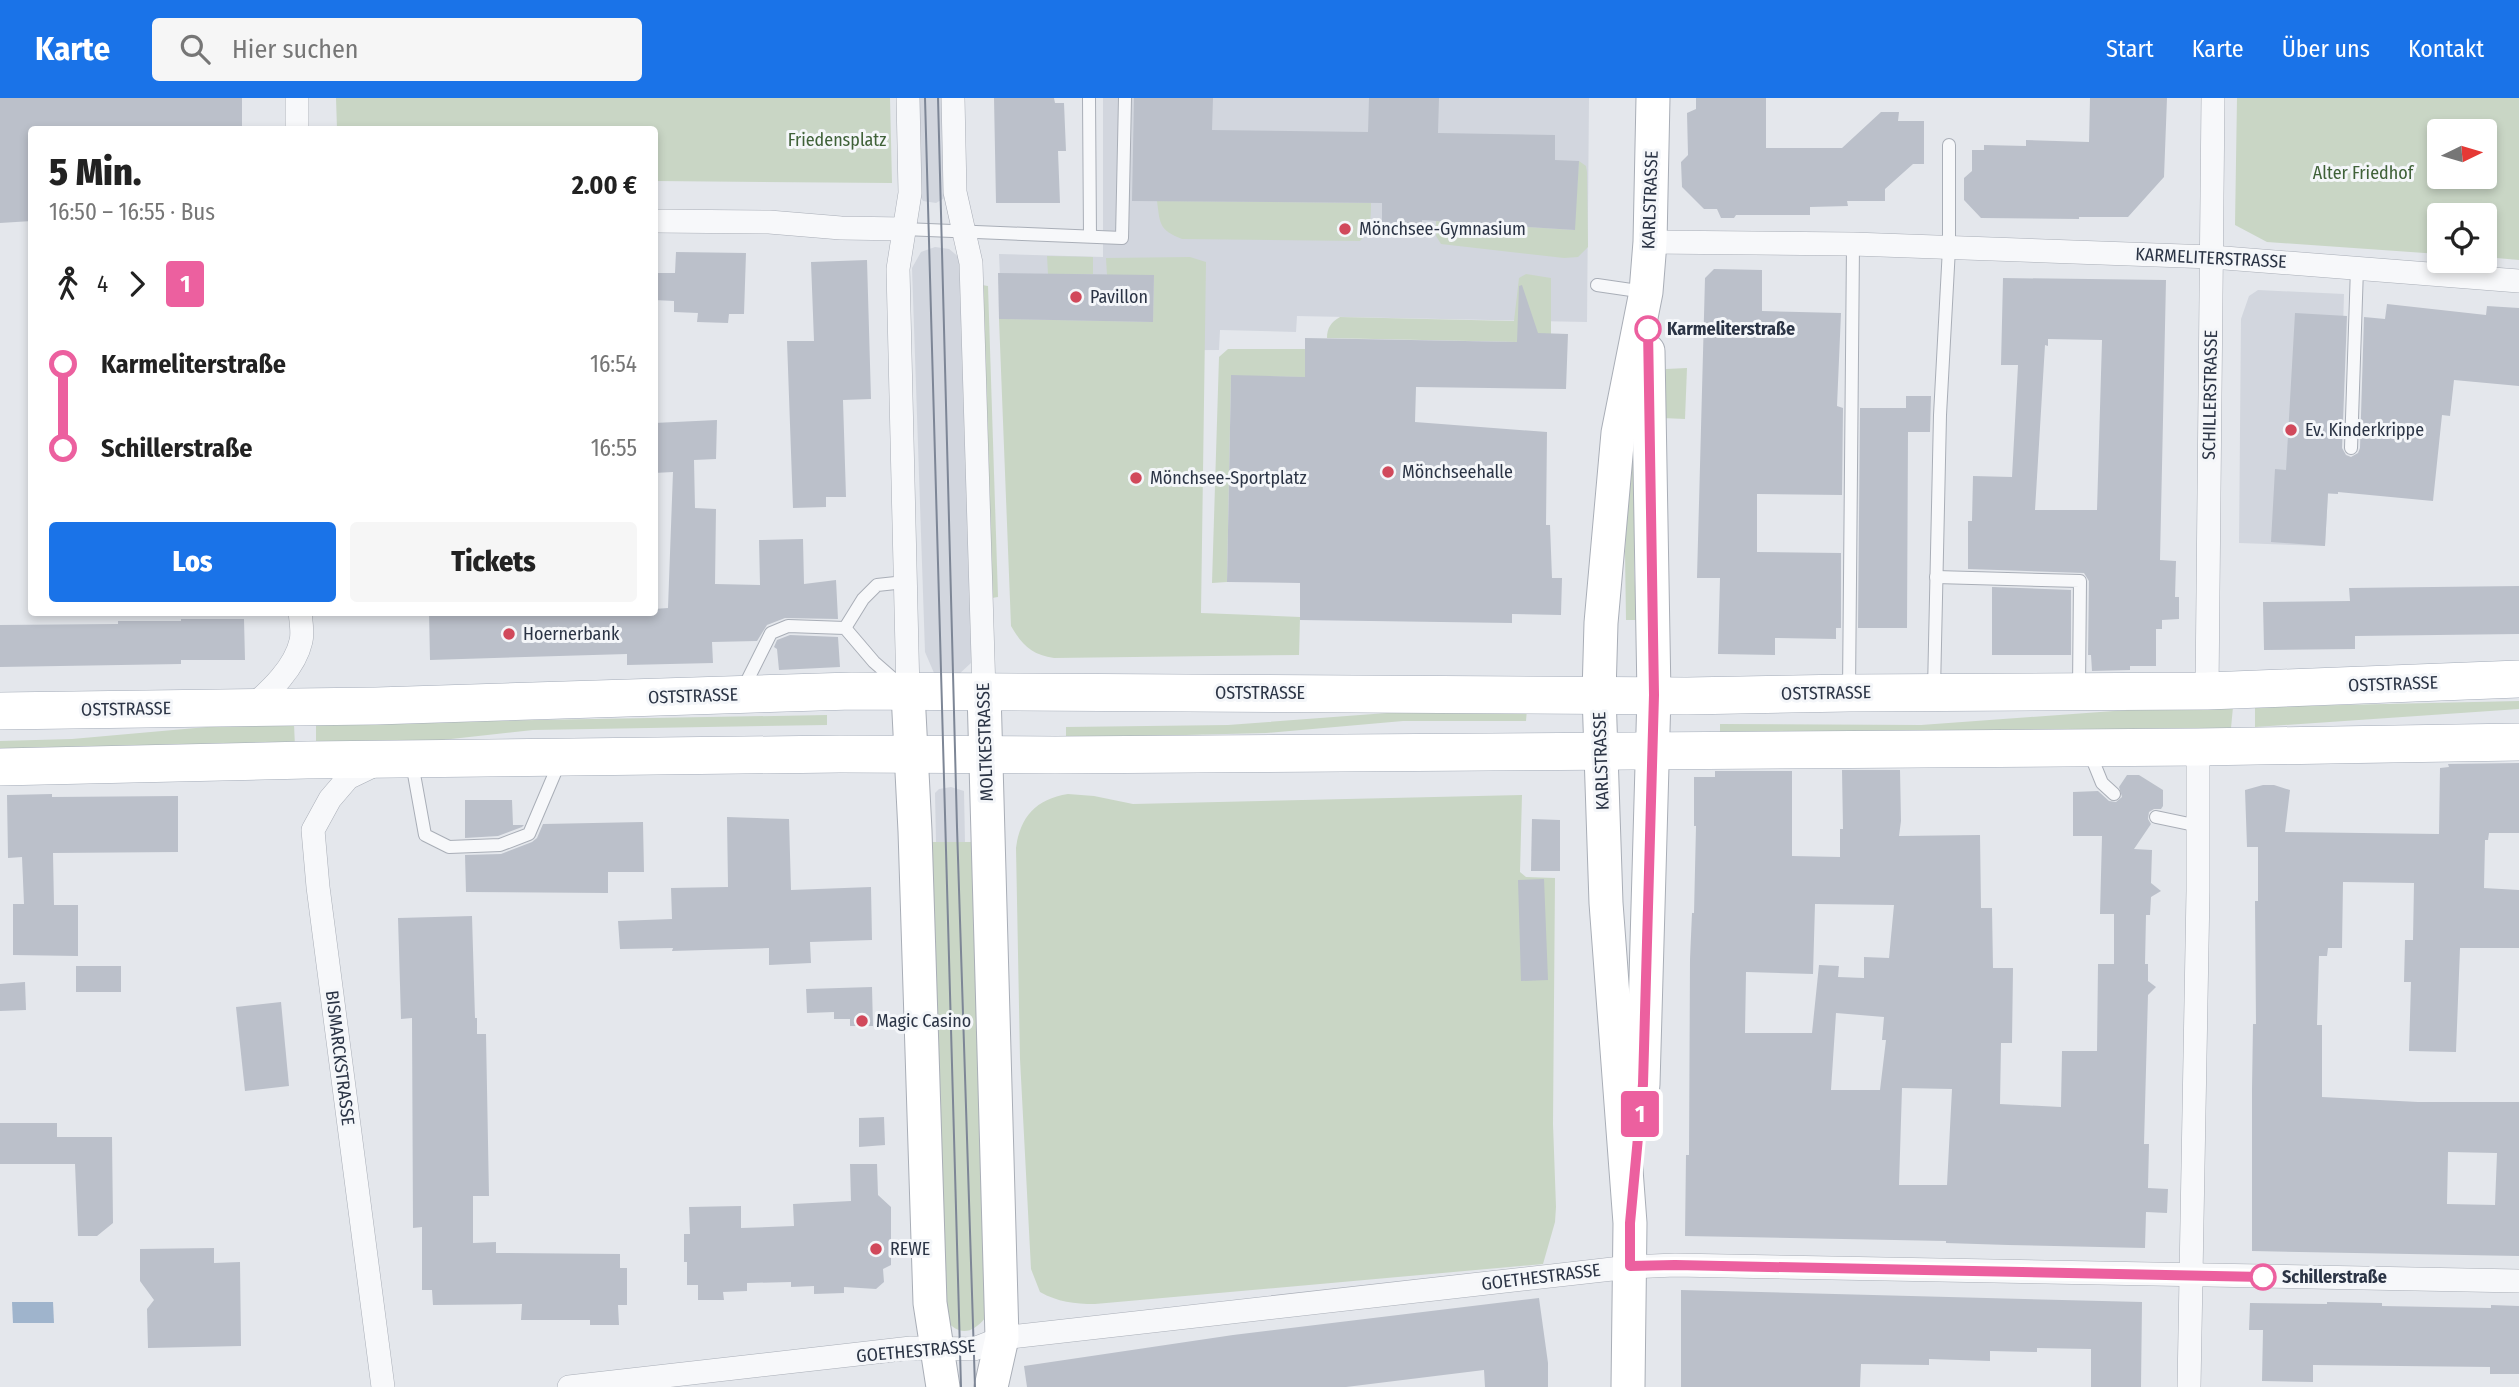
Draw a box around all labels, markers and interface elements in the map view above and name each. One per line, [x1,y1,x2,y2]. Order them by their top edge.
search box [152,18,642,81]
text: Karte [35,29,110,69]
icon: search [176,30,214,68]
text: Hier suchen [232,34,359,65]
text: Start [2106,35,2154,63]
text: Karte [2192,35,2244,63]
text: Über uns [2282,35,2370,63]
text: Kontakt [2408,35,2484,63]
north arrow [2427,119,2497,189]
map controls [2427,119,2497,273]
park label: Friedensplatz [788,129,886,151]
text: 5 Min. [49,149,142,195]
street label: KARLSTRASSE [1637,150,1663,250]
park label: Alter Friedhof [2313,162,2415,184]
text: 2.00 € [572,170,637,201]
text: 16:50 – 16:55 · Bus [49,198,215,226]
button: locate [2427,203,2497,273]
place label: Mönchsee-Gymnasium [1359,218,1526,240]
marker: Mönchsee-Gymnasium [1337,221,1353,237]
street label: KARMELITERSTRASSE [2135,243,2287,273]
icon: walk [49,265,87,303]
icon: forward [118,265,156,303]
text: 4 [97,270,108,298]
text: 1 [180,270,190,298]
place label: Pavillon [1090,286,1148,308]
marker: Pavillon [1068,289,1084,305]
marker: Karmeliterstraße [1635,316,1661,342]
place label: Karmeliterstraße [1667,318,1795,340]
street label: SCHILLERSTRASSE [2198,330,2222,460]
text: Karmeliterstraße [101,349,286,380]
text: 16:54 [590,350,637,378]
place label: Ev. Kinderkrippe [2305,419,2424,441]
marker: Ev. Kinderkrippe [2283,422,2299,438]
text: Schillerstraße [101,433,252,464]
text: 16:55 [591,434,637,462]
place label: Mönchseehalle [1402,461,1513,483]
marker: Mönchseehalle [1380,464,1396,480]
place label: Mönchsee-Sportplatz [1150,467,1307,489]
marker: Mönchsee-Sportplatz [1128,470,1144,486]
button: Los [49,522,336,602]
button: Tickets [350,522,637,602]
place label: Hoernerbank [523,623,620,645]
marker: Hoernerbank [501,626,517,642]
street label: OSTSTRASSE [2348,671,2438,697]
street label: OSTSTRASSE [1781,681,1871,705]
street label: MOLTKESTRASSE [972,682,998,802]
street label: OSTSTRASSE [1215,682,1305,704]
street label: OSTSTRASSE [648,683,738,709]
street label: OSTSTRASSE [81,697,171,721]
street label: KARLSTRASSE [1588,711,1614,811]
street label: BISMARCKSTRASSE [321,989,359,1127]
place label: Magic Casino [876,1010,971,1032]
marker: Magic Casino [854,1013,870,1029]
line badge: 1 [1617,1091,1663,1137]
text: 1 [1635,1100,1645,1128]
place label: REWE [890,1238,930,1260]
marker: REWE [868,1241,884,1257]
street label: GOETHESTRASSE [1480,1259,1602,1295]
marker: Schillerstraße [2250,1264,2276,1290]
place label: Schillerstraße [2282,1266,2387,1288]
street label: GOETHESTRASSE [855,1335,977,1367]

